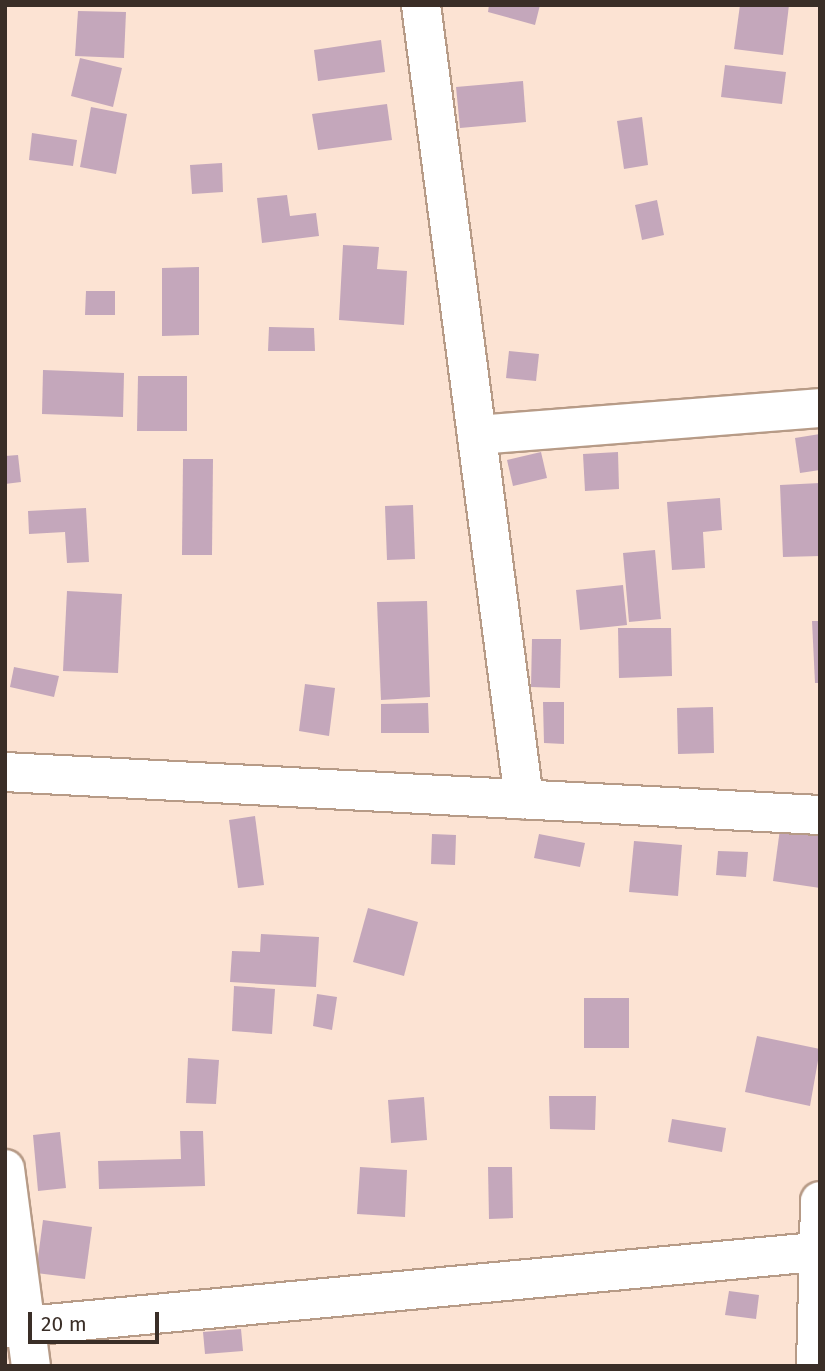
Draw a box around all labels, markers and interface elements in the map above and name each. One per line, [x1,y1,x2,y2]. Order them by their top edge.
scale bar [32,1298,163,1342]
text: 20 m [41,1311,87,1337]

